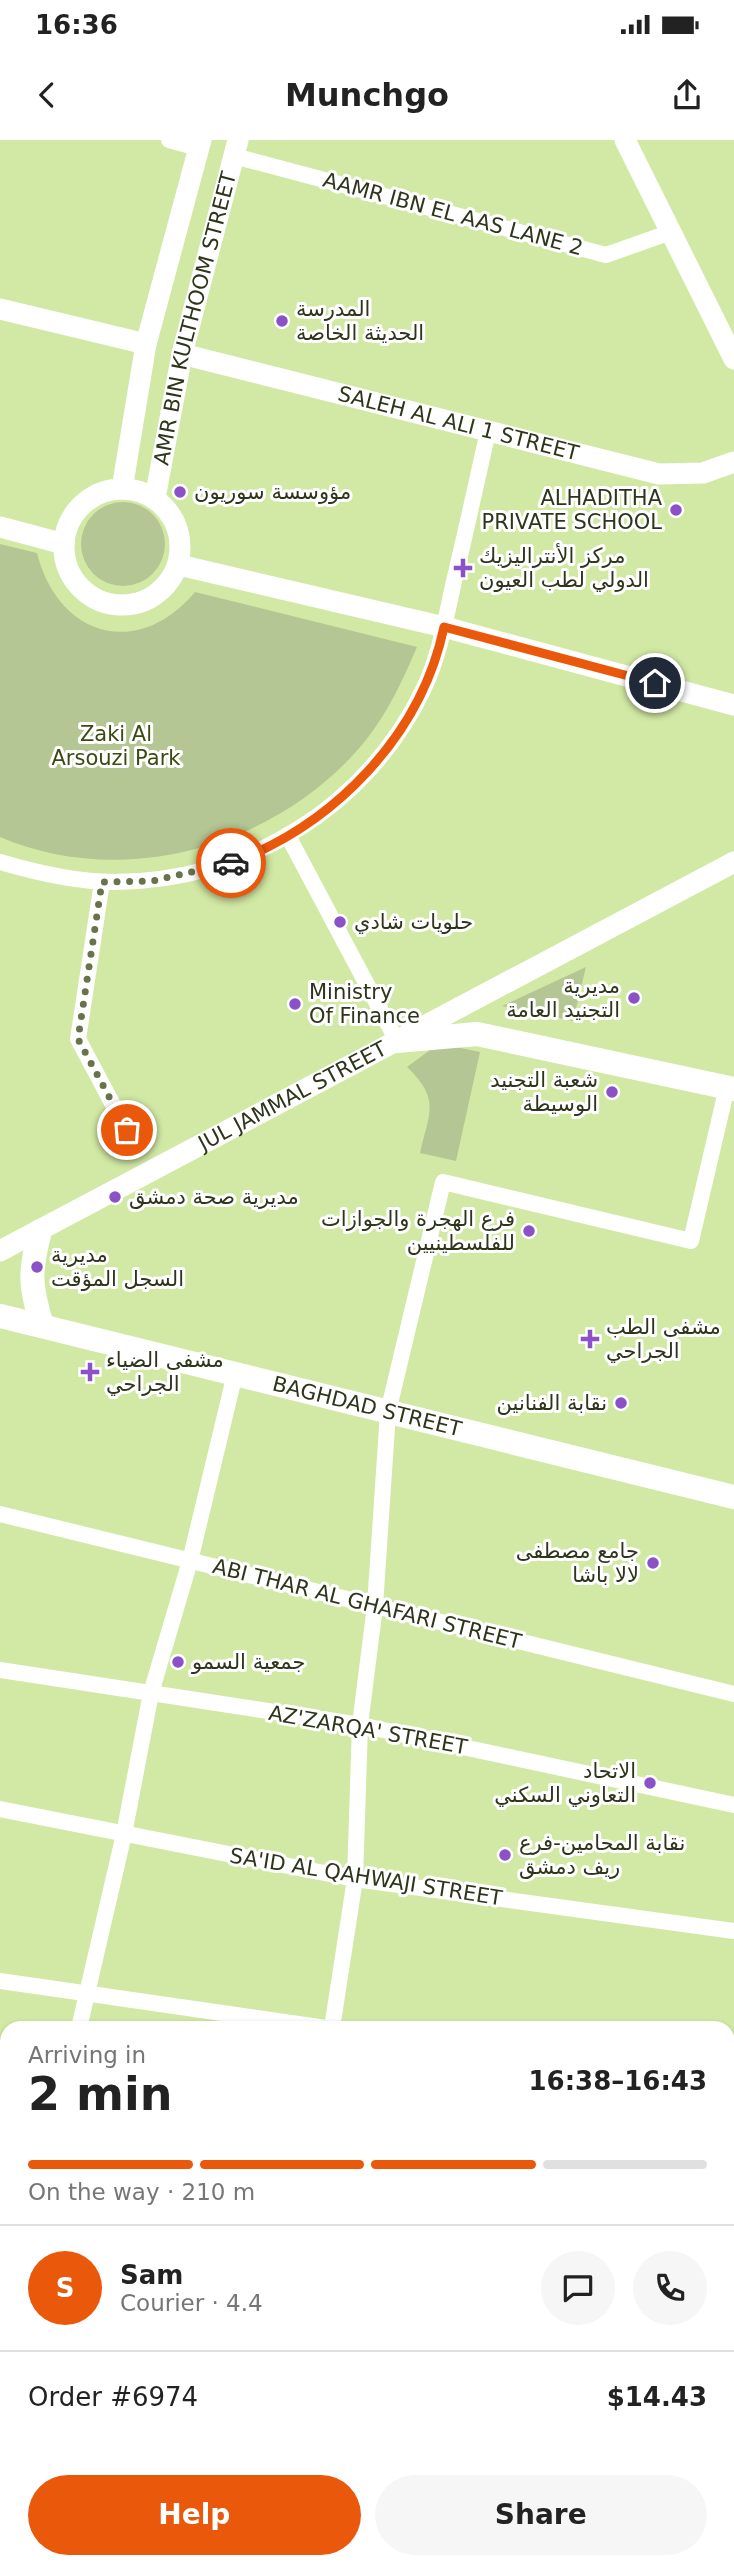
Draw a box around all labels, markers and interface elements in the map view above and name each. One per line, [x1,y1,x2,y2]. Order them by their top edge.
text: 16:36 [35,10,118,40]
icon: back [28,76,66,114]
text: Munchgo [285,76,449,114]
icon: share [668,76,706,114]
street label: AAMR IBN EL AAS LANE 2 [320,168,586,260]
street label: AMR BIN KULTHOOM STREET [149,169,241,467]
place label: المدرسة الحديثة الخاصة [296,297,424,345]
marker: المدرسة الحديثة الخاصة [274,313,290,329]
street label: SALEH AL ALI 1 STREET [335,382,582,465]
place label: مؤوسسة سوريون [194,480,351,504]
marker: مؤوسسة سوريون [172,484,188,500]
place label: ALHADITHA PRIVATE SCHOOL [481,486,663,534]
marker: ALHADITHA PRIVATE SCHOOL [668,502,684,518]
place label: مركز الأنتراليزيك الدولي لطب العيون [479,543,649,592]
marker: مركز الأنتراليزيك الدولي لطب العيون [453,558,473,578]
pin [625,653,685,713]
icon: home [636,664,674,702]
park label: Zaki Al Arsouzi Park [51,722,181,770]
courier [196,828,266,898]
icon: car [212,844,250,882]
place label: حلويات شادي [354,910,473,934]
marker: حلويات شادي [332,914,348,930]
place label: مديرية التجنيد العامة [506,974,620,1022]
place label: Ministry Of Finance [309,980,420,1028]
marker: مديرية التجنيد العامة [626,990,642,1006]
marker: Ministry Of Finance [287,996,303,1012]
street label: JUL JAMMAL STREET [193,1036,391,1157]
place label: شعبة التجنيد الوسيطة [490,1068,598,1116]
marker: شعبة التجنيد الوسيطة [604,1084,620,1100]
pin [97,1100,157,1160]
icon: bag [108,1111,146,1149]
place label: مديرية صحة دمشق [129,1185,299,1209]
marker: مديرية صحة دمشق [107,1189,123,1205]
place label: فرع الهجرة والجوازات للفلسطينيين [321,1207,515,1255]
marker: فرع الهجرة والجوازات للفلسطينيين [521,1223,537,1239]
place label: مديرية السجل المؤقت [51,1243,184,1291]
marker: مديرية السجل المؤقت [29,1259,45,1275]
place label: مشفى الطب الجراحي [606,1315,721,1363]
marker: مشفى الطب الجراحي [580,1329,600,1349]
place label: مشفى الضياء الجراحي [106,1348,224,1396]
marker: مشفى الضياء الجراحي [80,1362,100,1382]
street label: BAGHDAD STREET [270,1372,464,1441]
place label: نقابة الفنانين [497,1391,607,1415]
marker: نقابة الفنانين [613,1395,629,1411]
place label: جامع مصطفى لالا باشا [516,1539,639,1587]
street label: ABI THAR AL GHAFARI STREET [210,1554,524,1654]
marker: جامع مصطفى لالا باشا [645,1555,661,1571]
place label: جمعية السمو [191,1650,305,1674]
marker: جمعية السمو [170,1654,186,1670]
street label: AZ'ZARQA' STREET [267,1701,469,1759]
place label: الاتحاد التعاوني السكني [494,1759,636,1807]
marker: الاتحاد التعاوني السكني [642,1775,658,1791]
place label: نقابة المحامين-فرع ريف دمشق [519,1831,685,1879]
street label: SA'ID AL QAHWAJI STREET [228,1844,504,1910]
marker: نقابة المحامين-فرع ريف دمشق [497,1847,513,1863]
text: Arriving in [28,2042,146,2068]
text: 16:38–16:43 [528,2066,707,2096]
text: 2 min [28,2067,172,2121]
text: On the way · 210 m [28,2179,255,2205]
button: chat [541,2251,615,2325]
button: phone [633,2251,707,2325]
text: Sam [120,2260,183,2290]
text: S [56,2273,74,2303]
text: Courier · 4.4 [120,2290,263,2316]
text: Order #6974 [28,2382,198,2412]
text: $14.43 [607,2382,707,2412]
button: Help [28,2475,361,2555]
button: Share [375,2475,707,2555]

